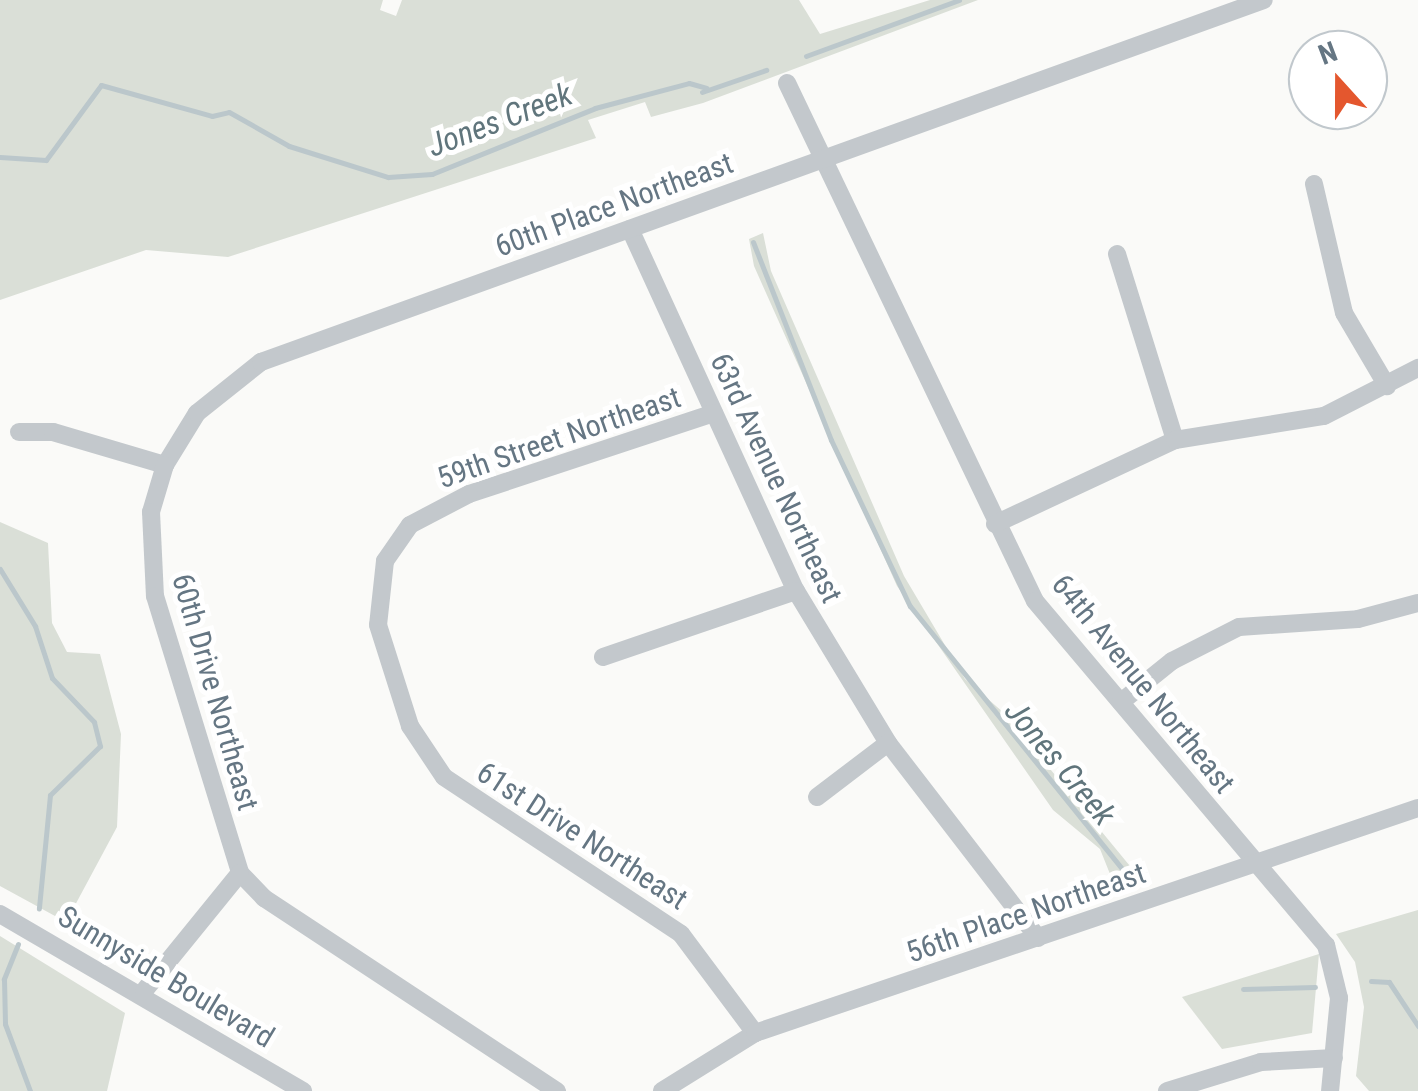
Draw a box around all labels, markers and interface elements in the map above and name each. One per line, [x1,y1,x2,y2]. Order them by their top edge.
north arrow [1288,30,1388,130]
text: N [1314,35,1342,72]
water label: Jones Creek [422,75,578,165]
street label: 60th Place Northeast [490,145,738,265]
street label: 63rd Avenue Northeast [702,347,850,609]
street label: 59th Street Northeast [433,379,685,497]
street label: 64th Avenue Northeast [1044,567,1242,801]
street label: 60th Drive Northeast [164,570,266,814]
water label: Jones Creek [997,693,1123,833]
street label: 61st Drive Northeast [470,755,694,917]
street label: 56th Place Northeast [902,855,1150,971]
street label: Sunnyside Boulevard [52,898,280,1056]

